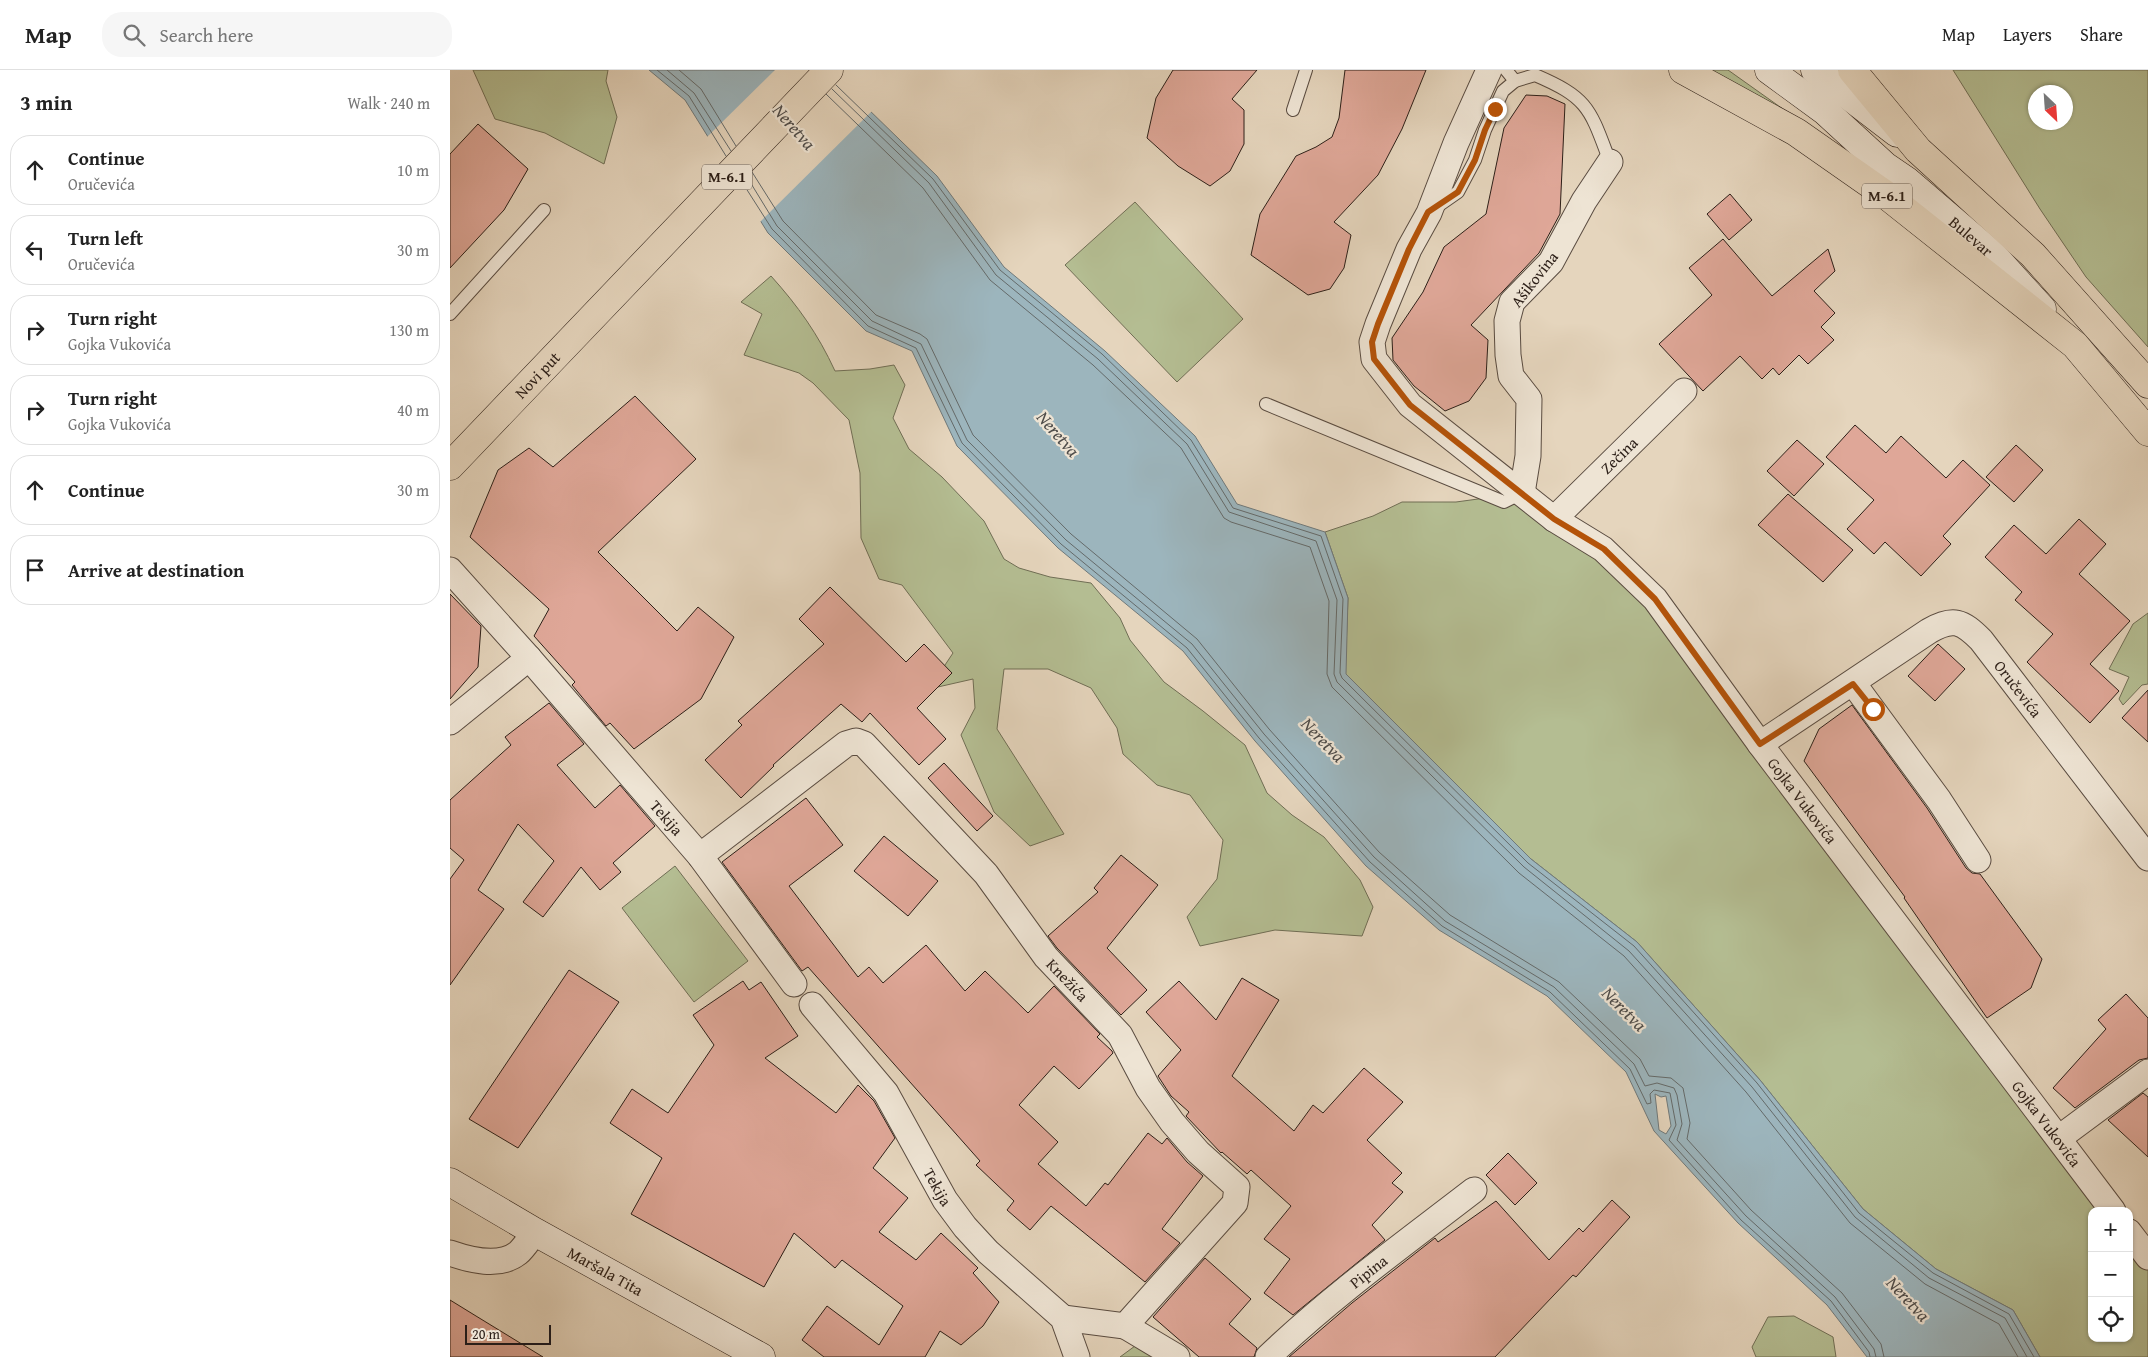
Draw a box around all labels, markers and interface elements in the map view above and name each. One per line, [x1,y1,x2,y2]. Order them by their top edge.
search box [102,12,452,57]
text: Map [25,17,72,52]
icon: search [120,21,148,49]
text: Search here [160,21,253,49]
text: Map [1942,21,1975,48]
text: Layers [2003,21,2052,48]
text: Share [2080,21,2123,48]
north arrow [2028,85,2073,130]
text: 3 min [20,87,72,118]
text: Walk · 240 m [347,91,430,115]
water label: Neretva [766,97,823,156]
route end [1484,98,1507,121]
text: Continue [68,144,145,172]
icon: ahead [21,156,49,184]
text: 10 m [397,158,429,182]
road number: M-6.1 [702,164,752,190]
text: Oručevića [68,172,135,196]
road number: M-6.1 [1862,184,1912,208]
street label: Bulevar [1944,210,1999,262]
text: Turn left [68,224,143,252]
icon: left [21,236,49,264]
text: 30 m [397,238,429,262]
street label: Ašikovina [1504,246,1564,312]
text: Oručevića [68,252,135,276]
text: Turn right [68,304,157,332]
icon: right [21,316,49,344]
text: 130 m [389,318,429,342]
text: Gojka Vukovića [68,332,171,356]
street label: Novi put [509,346,566,404]
text: Turn right [68,384,157,412]
icon: right [21,396,49,424]
text: 40 m [397,398,429,422]
water label: Neretva [1030,404,1087,463]
text: Gojka Vukovića [68,412,171,436]
street label: Zečina [1595,431,1643,479]
icon: ahead [21,476,49,504]
text: Continue [68,476,145,504]
text: 30 m [397,478,429,502]
icon: arrive [21,556,49,584]
text: Arrive at destination [68,556,244,584]
street label: Oručevića [1988,655,2048,723]
route start [1862,698,1885,721]
water label: Neretva [1294,710,1352,769]
street label: Gojka Vukovića [1762,752,1844,849]
street label: Tekija [644,794,689,841]
street label: Knežića [1041,953,1094,1007]
water label: Neretva [1595,979,1653,1038]
street label: Gojka Vukovića [2006,1075,2088,1172]
street label: Tekija [917,1163,958,1212]
map controls [2088,1207,2133,1342]
button: + [2088,1207,2133,1252]
street label: Maršala Tita [563,1240,648,1302]
street label: Pipina [1344,1248,1393,1294]
button: − [2088,1252,2133,1297]
water label: Neretva [1879,1269,1937,1328]
button: locate [2088,1297,2133,1342]
scale bar [465,1322,551,1345]
text: 20 m [472,1324,500,1344]

